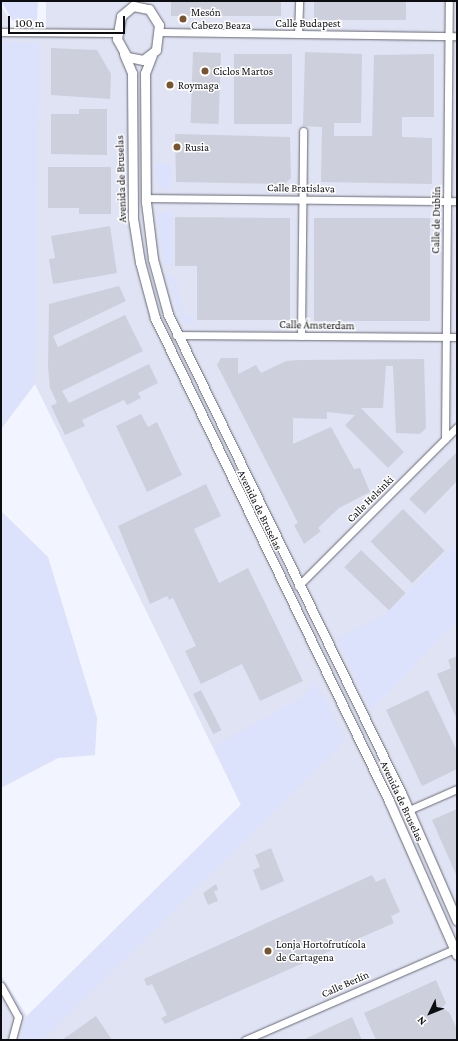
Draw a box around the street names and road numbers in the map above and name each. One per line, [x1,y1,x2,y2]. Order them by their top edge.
street label: Calle Budapest [275,16,341,30]
street label: Avenida de Bruselas [113,135,129,223]
street label: Calle Bratislava [267,181,335,195]
street label: Calle de Dublín [429,186,443,254]
street label: Calle Ámsterdam [279,318,355,332]
street label: Avenida de Bruselas [235,468,285,552]
street label: Calle Helsinki [344,473,396,525]
street label: Avenida de Bruselas [378,759,426,843]
street label: Calle Berlín [319,968,371,1000]

